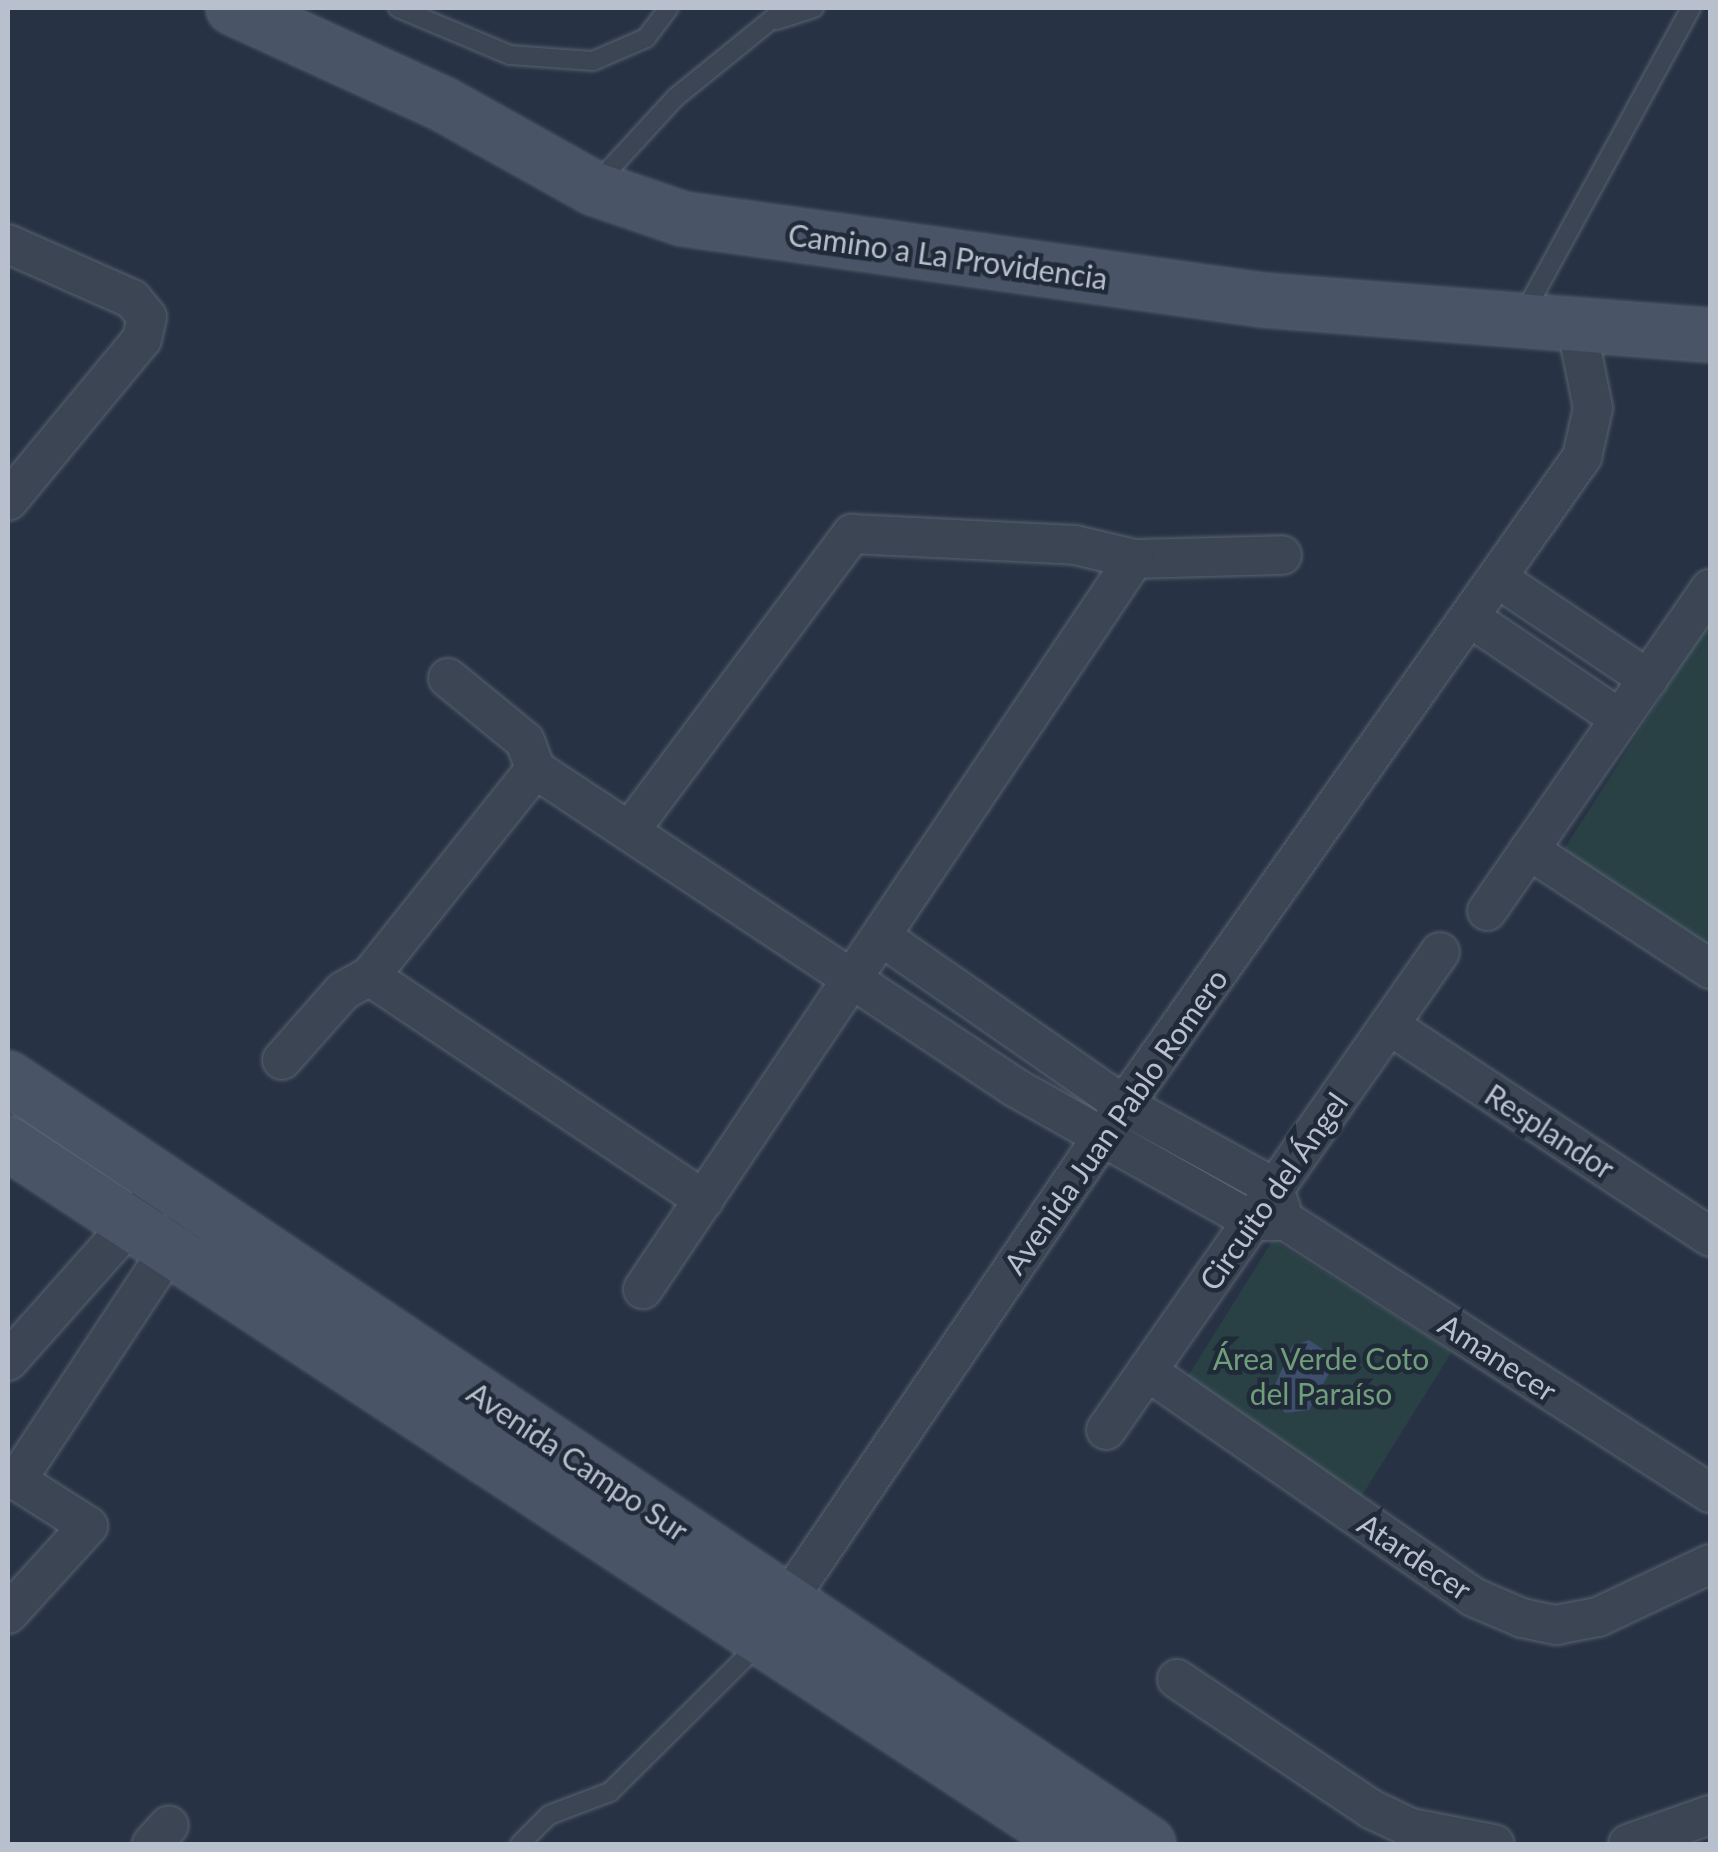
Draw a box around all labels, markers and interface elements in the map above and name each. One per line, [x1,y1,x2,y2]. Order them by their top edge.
street label: Camino a La Providencia [786,216,1110,296]
street label: Avenida Juan Pablo Romero [995,961,1235,1281]
street label: Resplandor [1479,1076,1621,1186]
street label: Circuito del Ángel [1191,1085,1355,1297]
street label: Amanecer [1432,1306,1564,1408]
park label: Área Verde Coto del Paraíso [1212,1340,1430,1410]
street label: Avenida Campo Sur [461,1374,695,1548]
street label: Atardecer [1352,1505,1478,1607]

